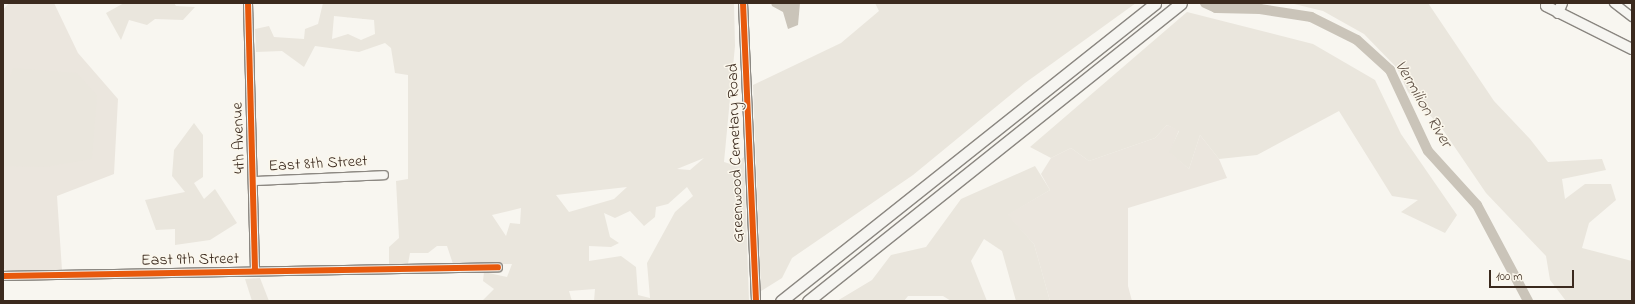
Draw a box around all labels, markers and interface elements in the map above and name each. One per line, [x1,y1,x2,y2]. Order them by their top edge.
water label: Vermilion River [1390,57,1456,151]
street label: Greenwood Cemetary Road [723,63,749,243]
street label: 4th Avenue [228,102,250,174]
street label: East 8th Street [268,152,368,176]
street label: East 9th Street [141,250,239,270]
scale bar [1491,262,1576,288]
text: 100 m [1496,268,1523,286]

